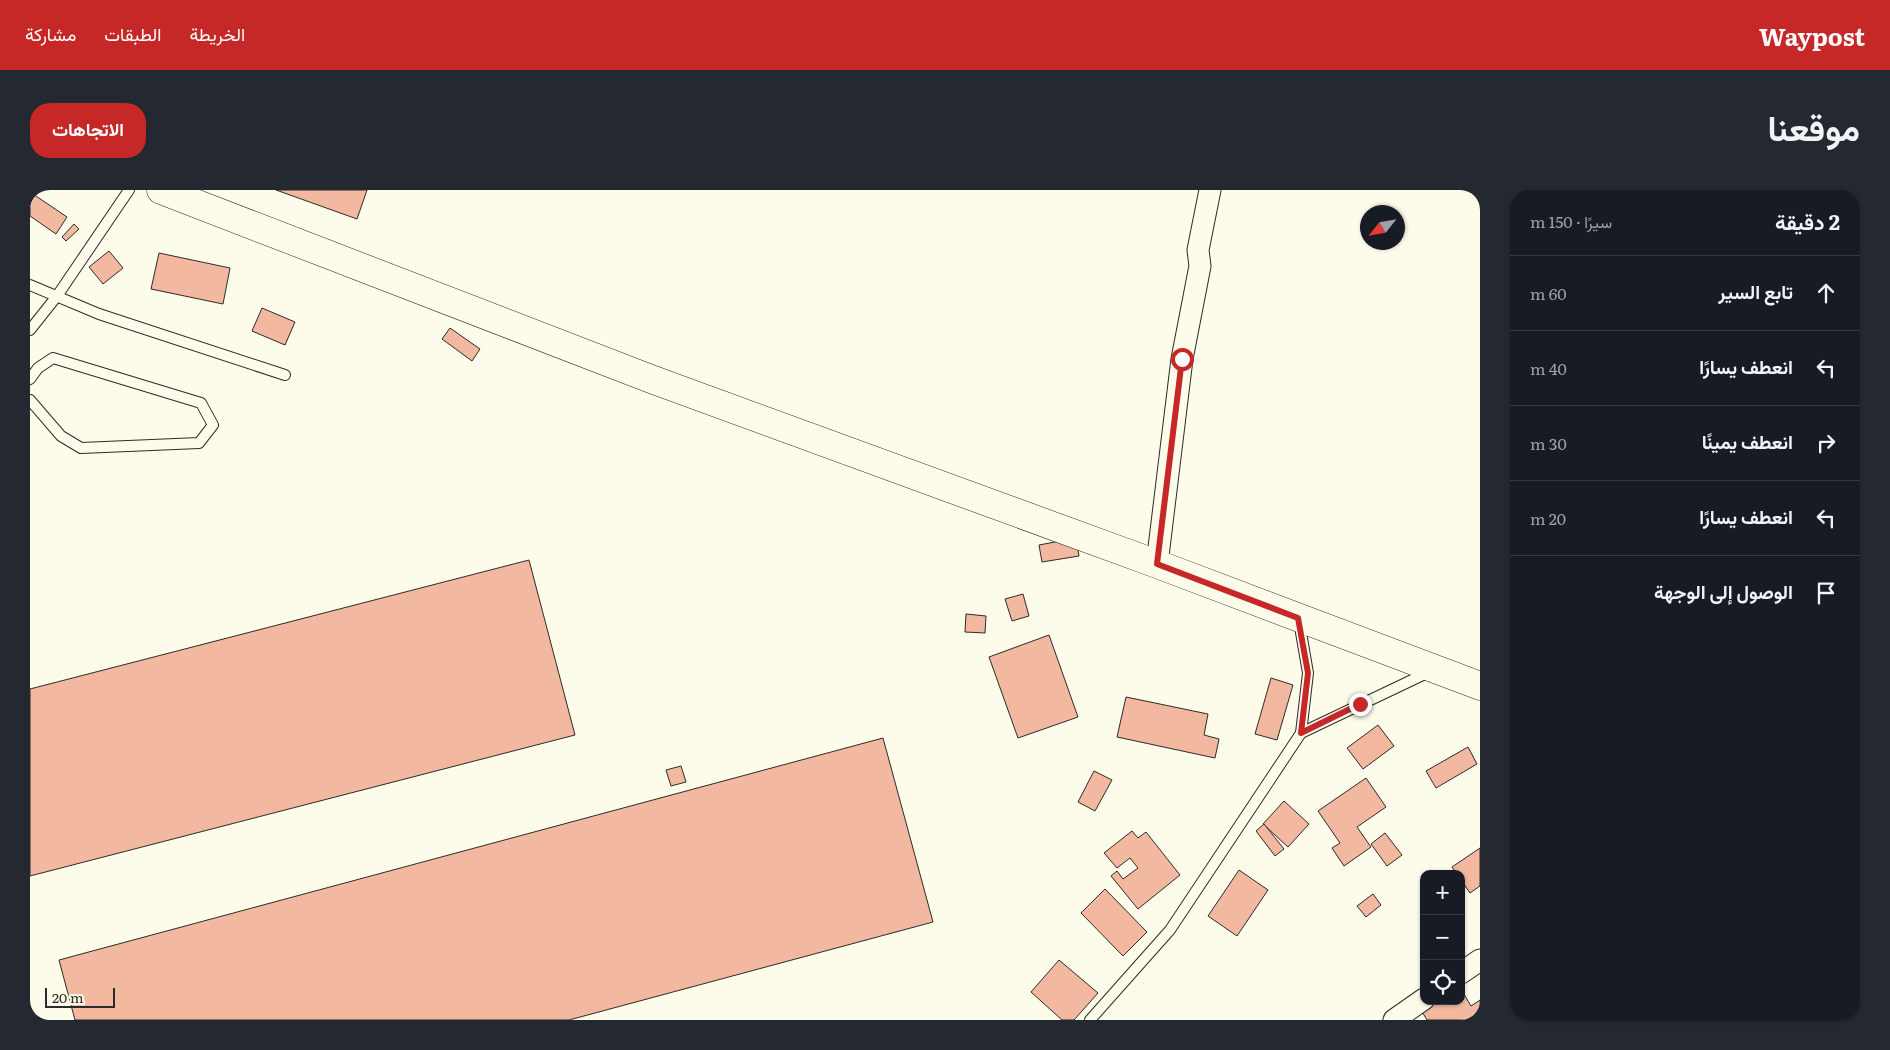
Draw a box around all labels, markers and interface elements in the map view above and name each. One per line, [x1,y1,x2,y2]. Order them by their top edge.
text: Waypost [1759,18,1865,53]
text: مشاركة [25,20,76,47]
text: الطبقات [104,20,161,47]
text: الخريطة [189,20,245,47]
text: موقعنا [1767,100,1860,152]
button: الاتجاهات [30,103,146,158]
north arrow [1360,205,1405,250]
text: 2 دقيقة [1775,205,1840,236]
text: سيرًا · 150 m [1530,209,1612,233]
text: تابع السير [1718,277,1793,305]
icon: ahead [1812,279,1840,307]
text: 60 m [1530,281,1567,305]
route start [1171,348,1194,371]
text: انعطف يسارًا [1699,352,1793,380]
icon: left [1812,354,1840,382]
text: 40 m [1530,356,1567,380]
text: انعطف يمينًا [1702,427,1793,455]
icon: right [1812,429,1840,457]
text: 30 m [1530,431,1567,455]
text: انعطف يسارًا [1699,502,1793,530]
icon: left [1812,504,1840,532]
text: 20 m [1530,506,1566,530]
text: الوصول إلى الوجهة [1654,577,1793,605]
icon: arrive [1812,579,1840,607]
route end [1349,693,1372,716]
map controls [1420,870,1465,1005]
button: + [1420,870,1465,915]
button: − [1420,915,1465,960]
button: locate [1420,960,1465,1005]
scale bar [45,985,115,1008]
text: 20 m [52,987,84,1007]

